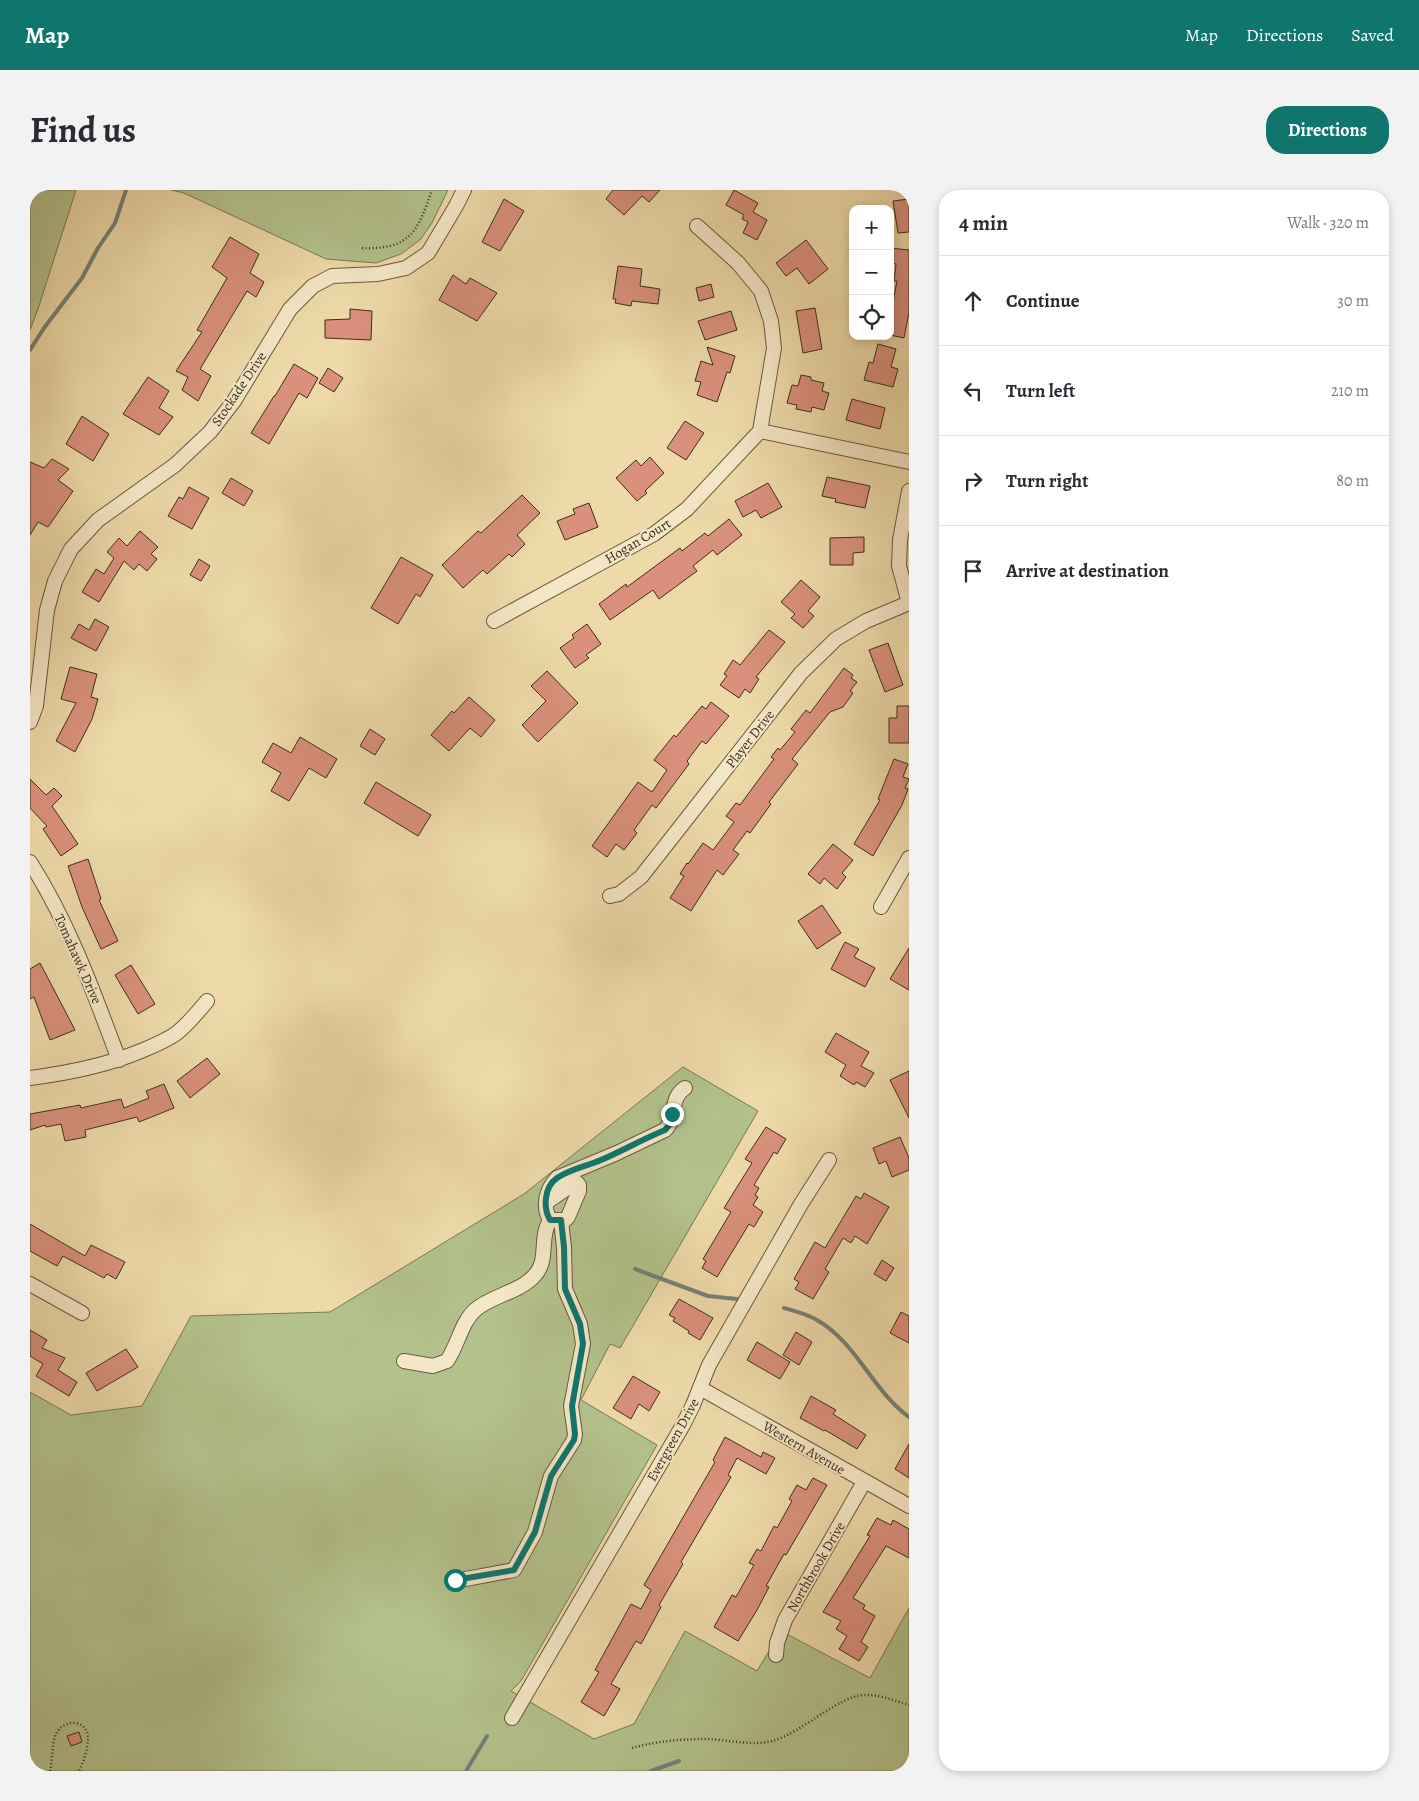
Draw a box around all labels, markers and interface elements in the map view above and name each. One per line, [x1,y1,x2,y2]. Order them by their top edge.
text: Map [25,19,69,51]
text: Map [1185,23,1218,47]
text: Directions [1246,23,1323,47]
text: Saved [1351,23,1394,47]
text: Find us [30,106,136,154]
button: Directions [1266,106,1389,154]
map controls [849,205,894,340]
button: + [849,205,894,250]
text: 4 min [959,209,1008,237]
text: Walk · 320 m [1287,212,1369,234]
button: − [849,250,894,295]
icon: ahead [959,287,987,315]
text: Continue [1006,288,1080,314]
text: 30 m [1337,290,1369,312]
button: locate [849,295,894,340]
street label: Stockade Drive [207,348,271,430]
icon: left [959,377,987,405]
text: Turn left [1006,378,1075,404]
text: 210 m [1331,380,1369,402]
icon: right [959,467,987,495]
text: Turn right [1006,468,1088,494]
text: 80 m [1336,470,1369,492]
street label: Hogan Court [601,514,675,568]
icon: arrive [959,557,987,585]
text: Arrive at destination [1006,558,1169,584]
street label: Player Drive [721,706,779,772]
street label: Tomahawk Drive [50,911,106,1007]
route end [661,1103,684,1126]
street label: Evergreen Drive [642,1395,704,1485]
street label: Western Avenue [758,1416,849,1479]
street label: Northbrook Drive [782,1518,850,1616]
route start [444,1569,467,1592]

